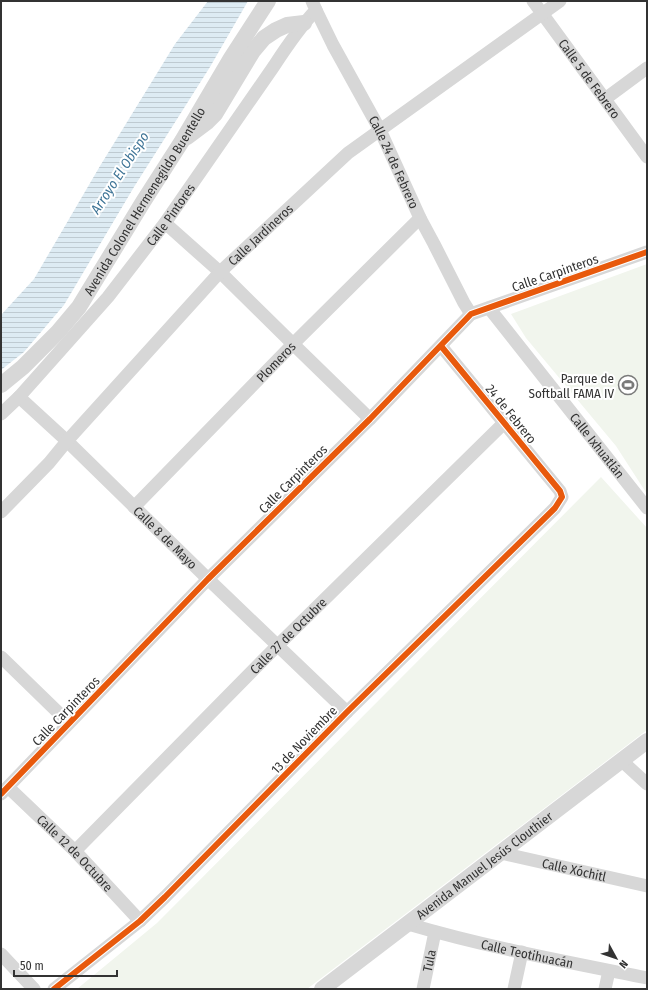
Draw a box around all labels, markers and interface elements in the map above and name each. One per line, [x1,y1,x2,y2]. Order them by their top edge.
street label: Calle 5 de Febrero [556,36,624,121]
street label: Avenida Colonel Hermenegildo Buentello [81,104,208,298]
street label: Calle 24 de Febrero [366,113,422,211]
water label: Arroyo El Obispo [87,129,153,218]
street label: Calle Pintores [143,180,198,249]
street label: Calle Jardineros [225,200,296,268]
street label: Calle Carpinteros [510,251,601,295]
street label: Plomeros [253,338,299,385]
place label: Parque de Softball FAMA IV [528,371,614,401]
sports icon: Parque de Softball FAMA IV [617,374,639,396]
street label: 24 de Febrero [483,382,539,447]
street label: Calle Ixhuatlán [567,410,628,481]
street label: Calle Carpinteros [256,441,331,516]
street label: Calle 8 de Mayo [131,503,201,572]
street label: Calle 27 de Octubre [247,594,329,677]
street label: Calle Carpinteros [29,673,103,749]
street label: 13 de Noviembre [268,703,340,777]
street label: Avenida Manuel Jesús Clouthier [413,808,556,922]
street label: Calle 12 de Octubre [34,811,116,894]
street label: Calle Xóchitl [541,855,608,884]
street label: Calle Teotihuacán [480,936,575,971]
north arrow [596,938,636,978]
street label: Tula [419,948,439,973]
scale bar [14,952,117,978]
text: N [616,957,630,971]
text: 50 m [20,959,44,973]

